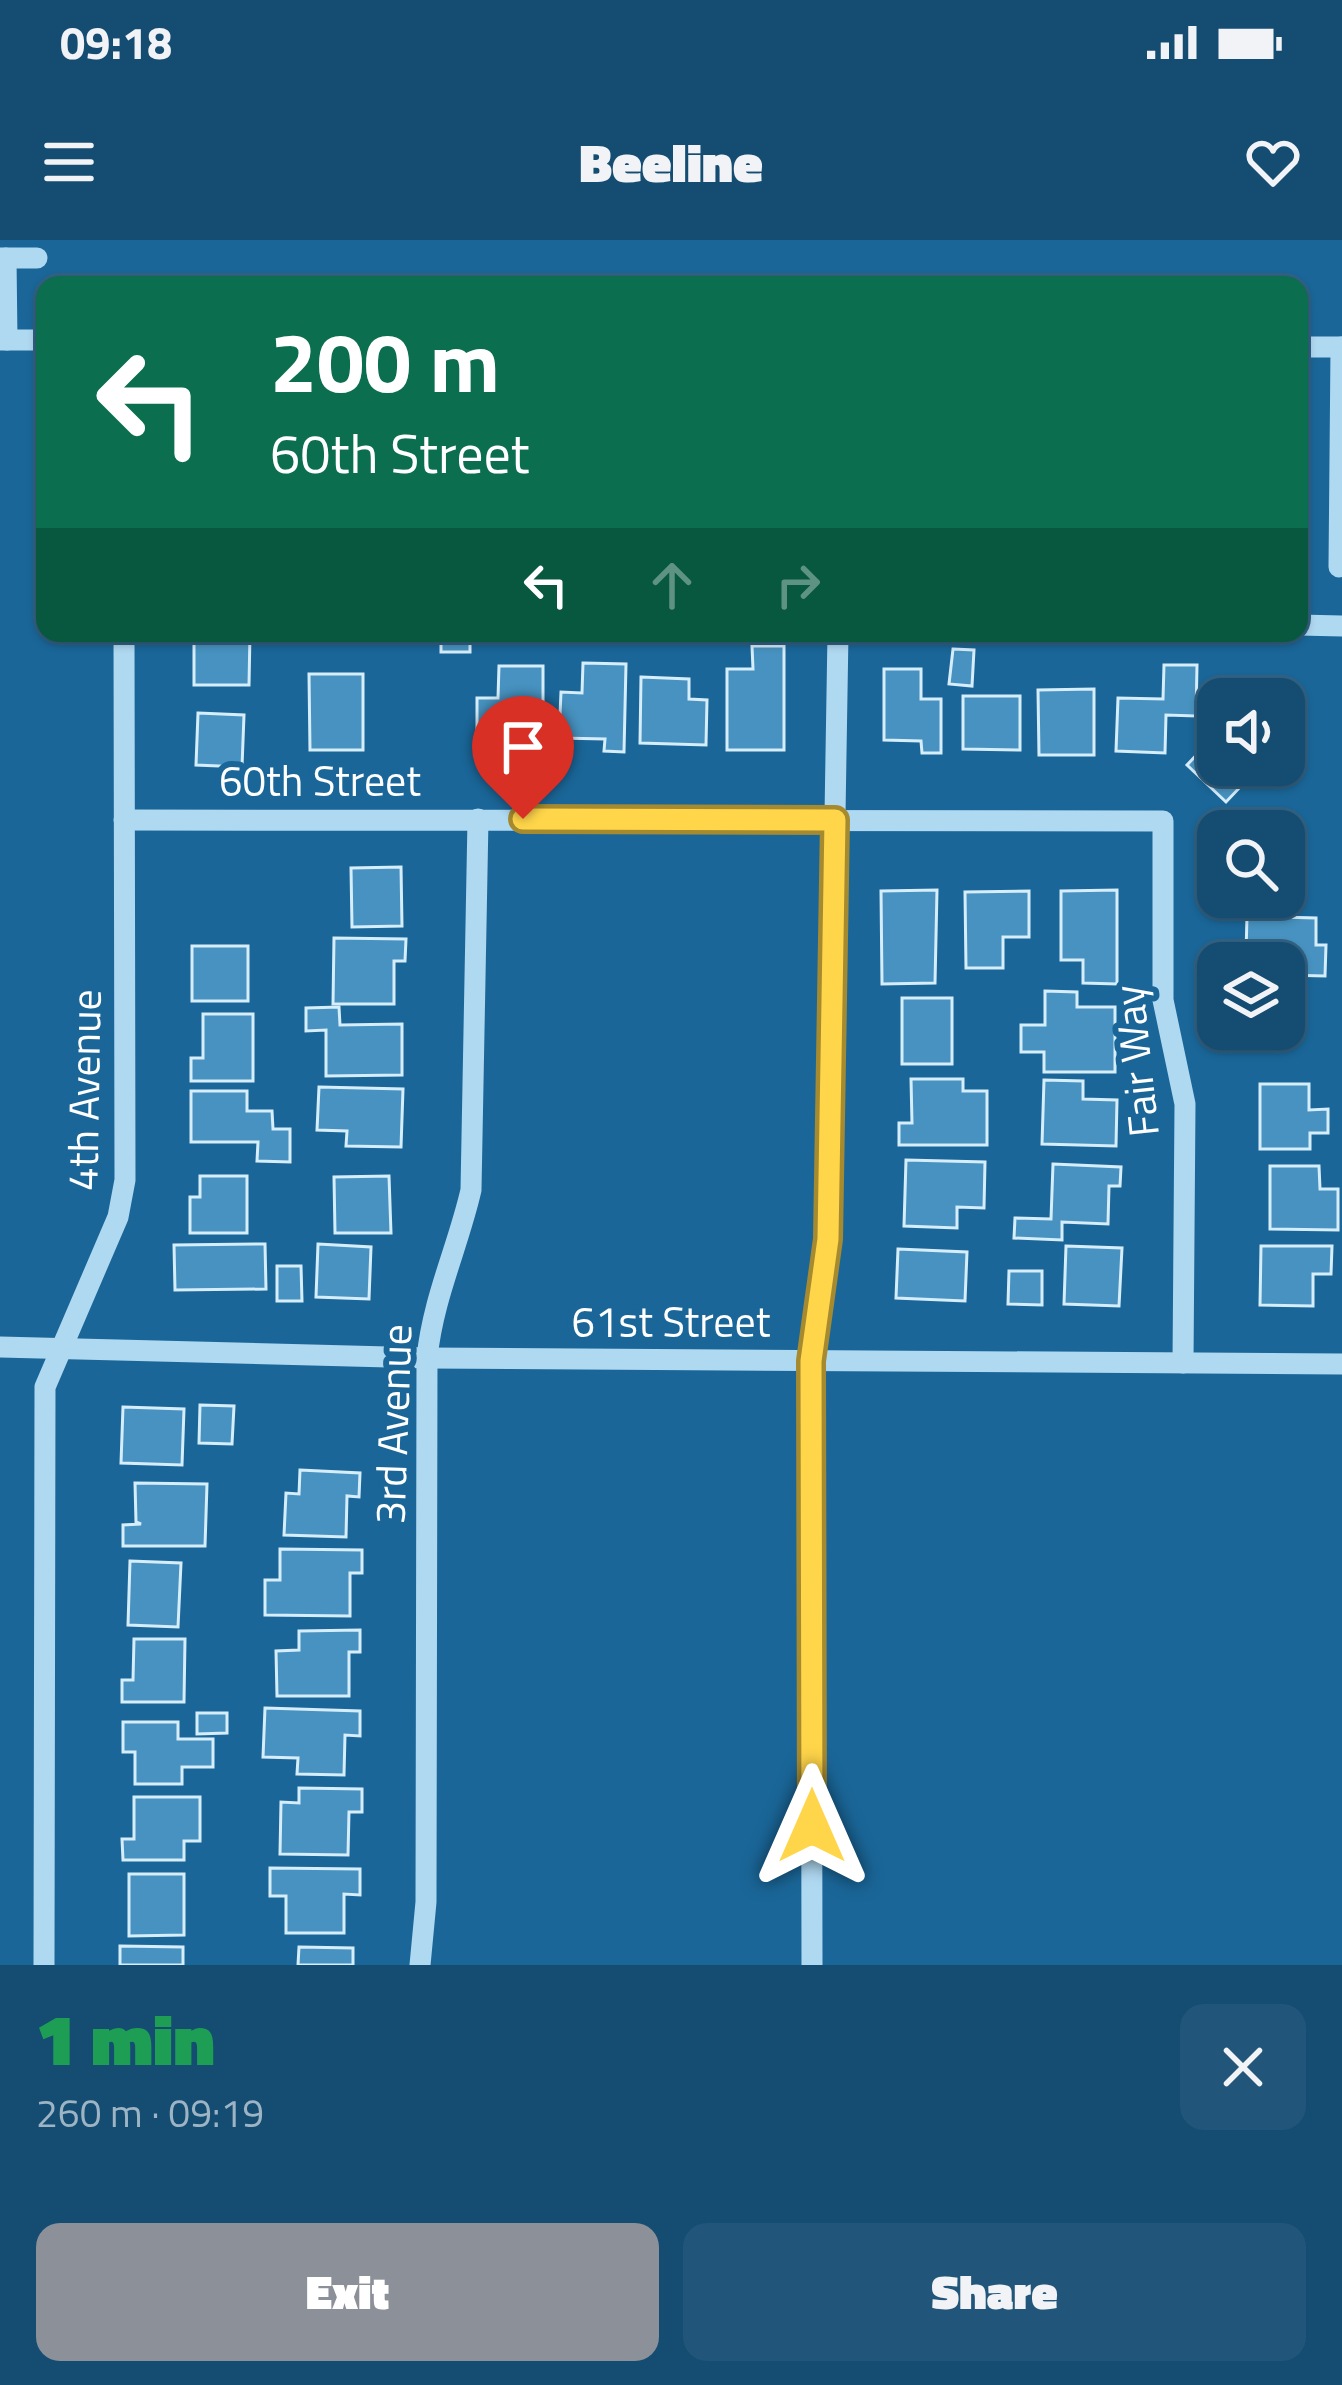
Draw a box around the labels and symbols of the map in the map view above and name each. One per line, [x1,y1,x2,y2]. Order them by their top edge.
pin [472,696,574,819]
street label: 60th Street [219,748,421,812]
street label: Fair Way [1095,982,1175,1140]
street label: 4th Avenue [49,989,117,1191]
street label: 61st Street [572,1289,771,1353]
street label: 3rd Avenue [357,1323,427,1525]
position arrow [749,1763,875,1889]

